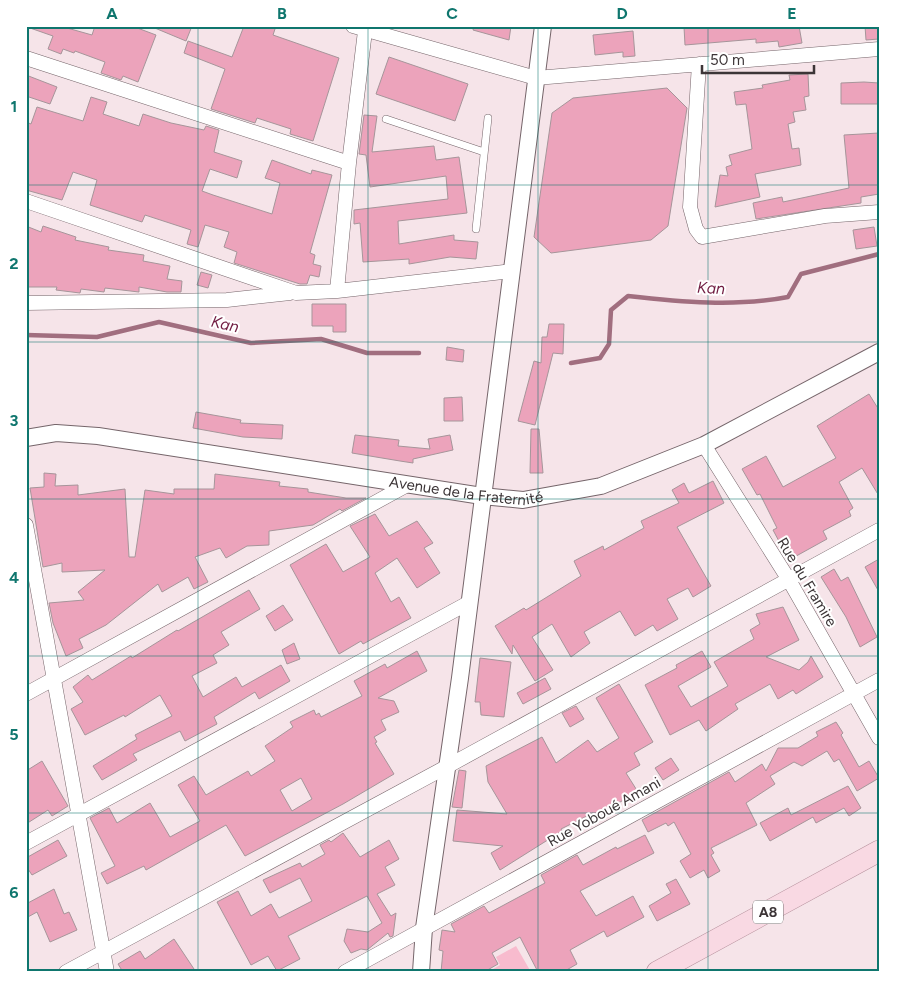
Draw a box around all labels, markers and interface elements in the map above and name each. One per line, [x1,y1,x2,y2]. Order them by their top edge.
text: A [106,4,118,23]
text: B [277,4,287,23]
text: C [446,4,458,23]
text: D [616,4,628,23]
text: E [787,4,797,23]
scale bar [702,42,815,74]
text: 50 m [710,51,745,69]
text: 1 [11,97,17,116]
text: 2 [9,254,19,273]
water label: Kan [697,278,726,298]
water label: Kan [209,312,241,336]
text: 3 [10,411,19,430]
street label: Avenue de la Fraternité [388,473,545,509]
street label: Rue du Framire [773,534,841,630]
text: 4 [9,568,19,587]
text: 5 [9,725,19,744]
street label: Rue Yoboué Amani [544,773,664,851]
text: 6 [9,883,19,902]
road number: A8 [753,900,783,924]

